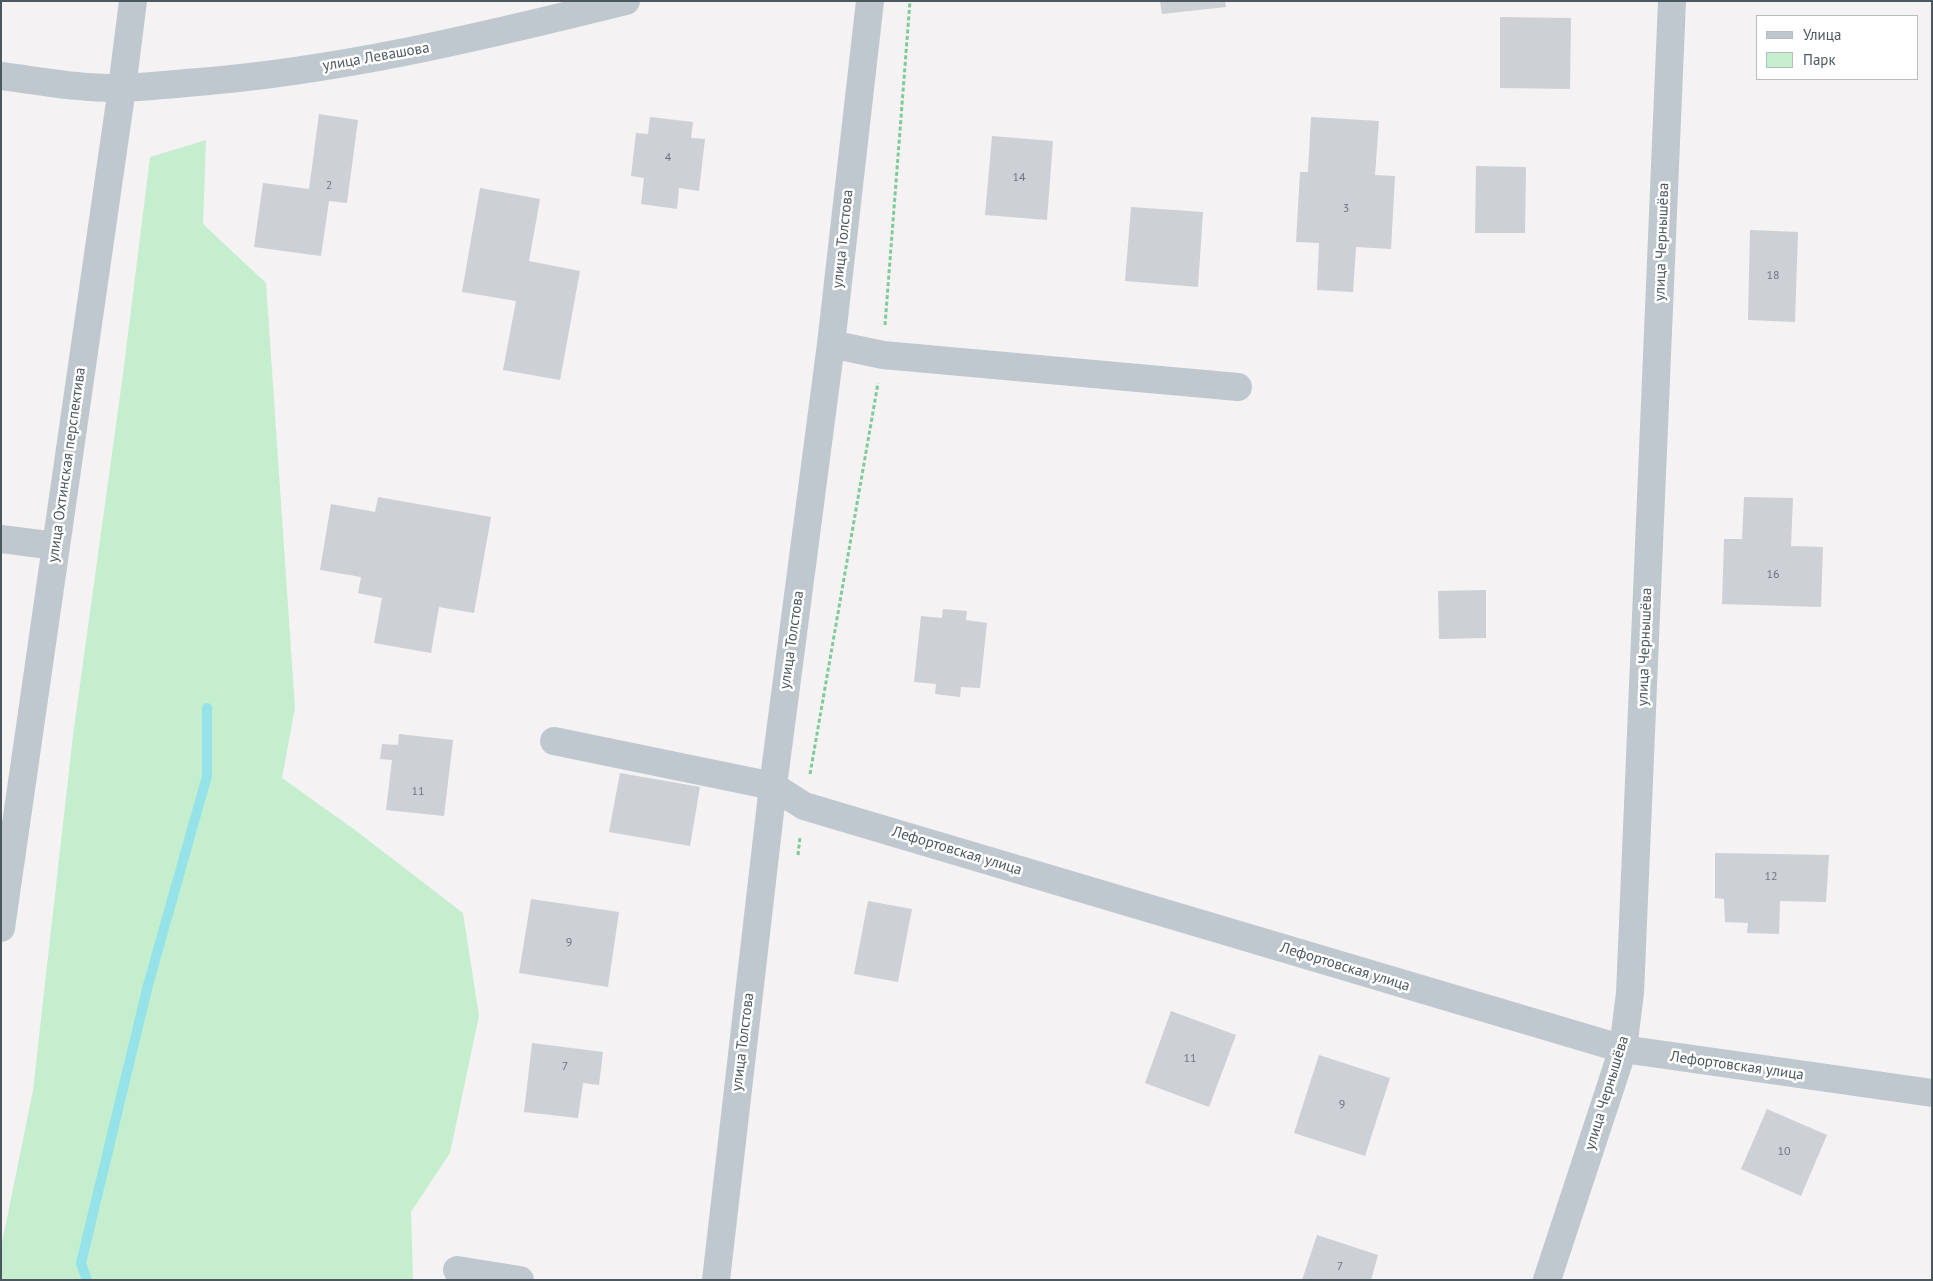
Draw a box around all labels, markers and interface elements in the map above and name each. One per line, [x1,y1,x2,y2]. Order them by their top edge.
legend [1756,15,1918,80]
text: Улица [1803,25,1841,44]
street label: улица Левашова [321,39,431,75]
text: Парк [1803,50,1836,69]
house number: 4 [665,151,671,165]
house number: 14 [1012,171,1026,185]
house number: 2 [326,179,332,193]
street label: улица Чернышёва [1651,182,1673,302]
street label: улица Толстова [829,189,857,289]
house number: 3 [1343,202,1349,216]
house number: 18 [1766,269,1780,283]
street label: улица Охтинская перспектива [44,366,90,564]
house number: 16 [1766,568,1780,582]
street label: улица Чернышёва [1634,587,1656,707]
street label: улица Толстова [776,590,808,690]
house number: 11 [411,785,425,799]
street label: Лефортовская улица [890,823,1024,879]
house number: 12 [1764,870,1778,884]
house number: 9 [566,936,572,950]
street label: Лефортовская улица [1278,939,1412,995]
street label: улица Толстова [728,992,758,1092]
street label: улица Чернышёва [1581,1034,1633,1152]
street label: Лефортовская улица [1669,1048,1805,1084]
house number: 11 [1183,1052,1197,1066]
house number: 7 [562,1060,568,1074]
house number: 9 [1339,1098,1345,1112]
house number: 10 [1777,1145,1791,1159]
house number: 7 [1337,1260,1343,1274]

